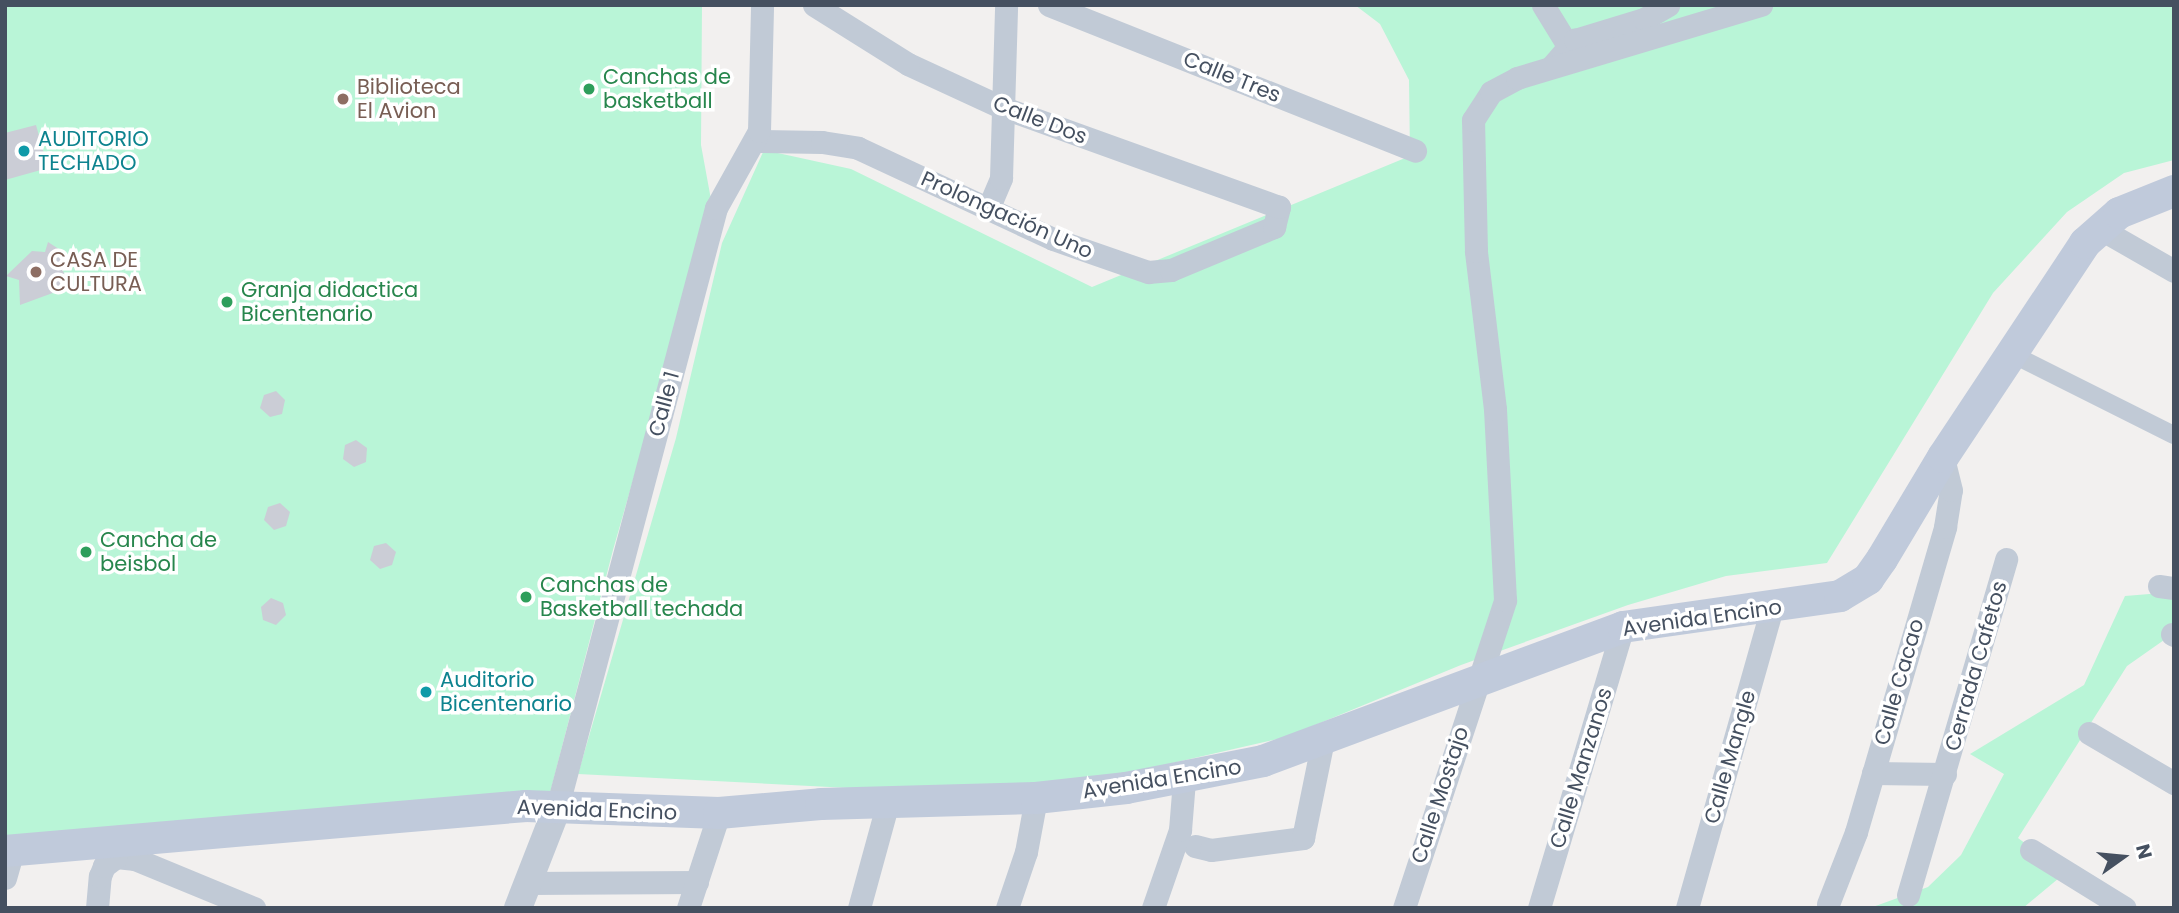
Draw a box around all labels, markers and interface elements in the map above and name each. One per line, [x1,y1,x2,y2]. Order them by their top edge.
street label: Calle Tres [1180,46,1284,108]
place label: Canchas de basketball [603,64,731,114]
place label: Biblioteca El Avion [357,74,461,124]
marker: Canchas de basketball [581,81,597,97]
marker: Biblioteca El Avion [335,91,351,107]
street label: Calle Dos [989,91,1091,149]
place label: AUDITORIO TECHADO [38,126,149,176]
marker: AUDITORIO TECHADO [16,143,32,159]
street label: Prolongación Uno [917,166,1097,264]
place label: CASA DE CULTURA [50,247,142,297]
marker: CASA DE CULTURA [28,264,44,280]
place label: Granja didactica Bicentenario [241,277,418,327]
marker: Granja didactica Bicentenario [219,294,235,310]
street label: Calle 1 [643,369,685,439]
place label: Cancha de beisbol [100,527,217,577]
marker: Cancha de beisbol [78,544,94,560]
place label: Canchas de Basketball techada [540,572,743,622]
street label: Cerrada Cafetos [1940,578,2012,754]
marker: Canchas de Basketball techada [518,589,534,605]
street label: Avenida Encino [1621,594,1783,642]
street label: Calle Cacao [1869,616,1929,748]
place label: Auditorio Bicentenario [440,667,572,717]
marker: Auditorio Bicentenario [418,684,434,700]
street label: Calle Manzanos [1545,685,1617,851]
street label: Calle Mangle [1699,687,1761,827]
street label: Calle Mostajo [1406,723,1474,867]
street label: Avenida Encino [1081,754,1243,804]
street label: Avenida Encino [516,795,678,825]
north arrow [2088,822,2158,892]
text: N [2129,841,2159,862]

